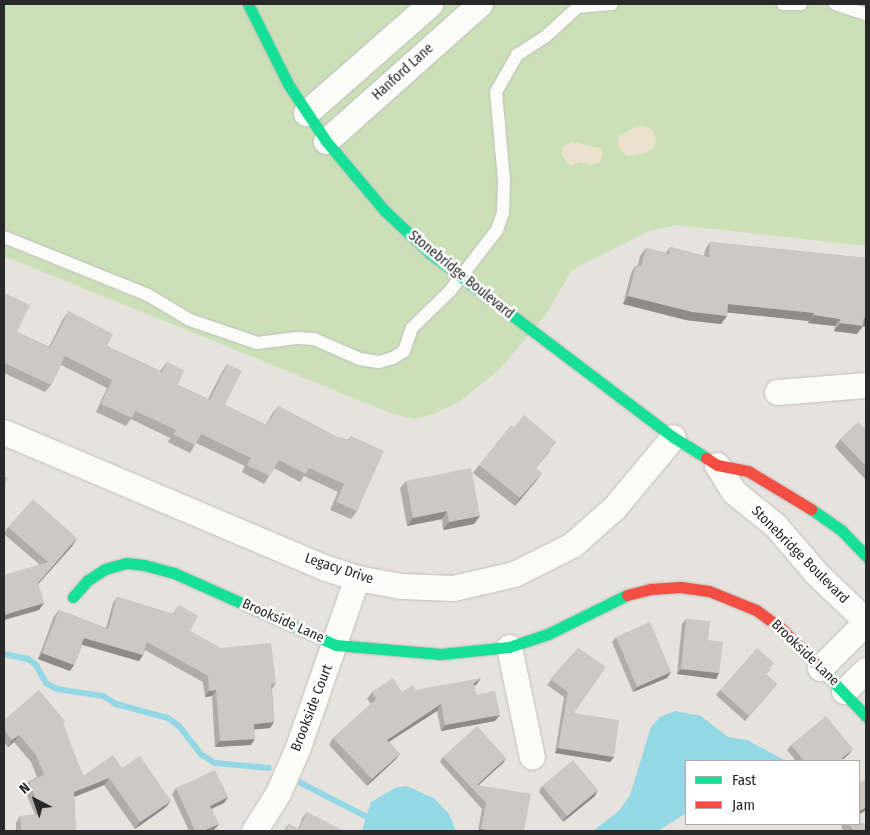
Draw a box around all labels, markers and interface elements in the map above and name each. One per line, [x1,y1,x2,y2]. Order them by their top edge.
street label: Hanford Lane [369,40,437,104]
street label: Stonebridge Boulevard [405,227,517,323]
street label: Stonebridge Boulevard [748,503,852,607]
street label: Legacy Drive [303,550,375,588]
street label: Brookside Lane [239,595,327,647]
street label: Brookside Lane [768,616,842,690]
street label: Brookside Court [288,662,336,754]
legend [685,760,860,825]
text: Fast [732,771,756,789]
north arrow [10,775,60,825]
text: N [16,779,34,797]
text: Jam [732,796,755,814]

